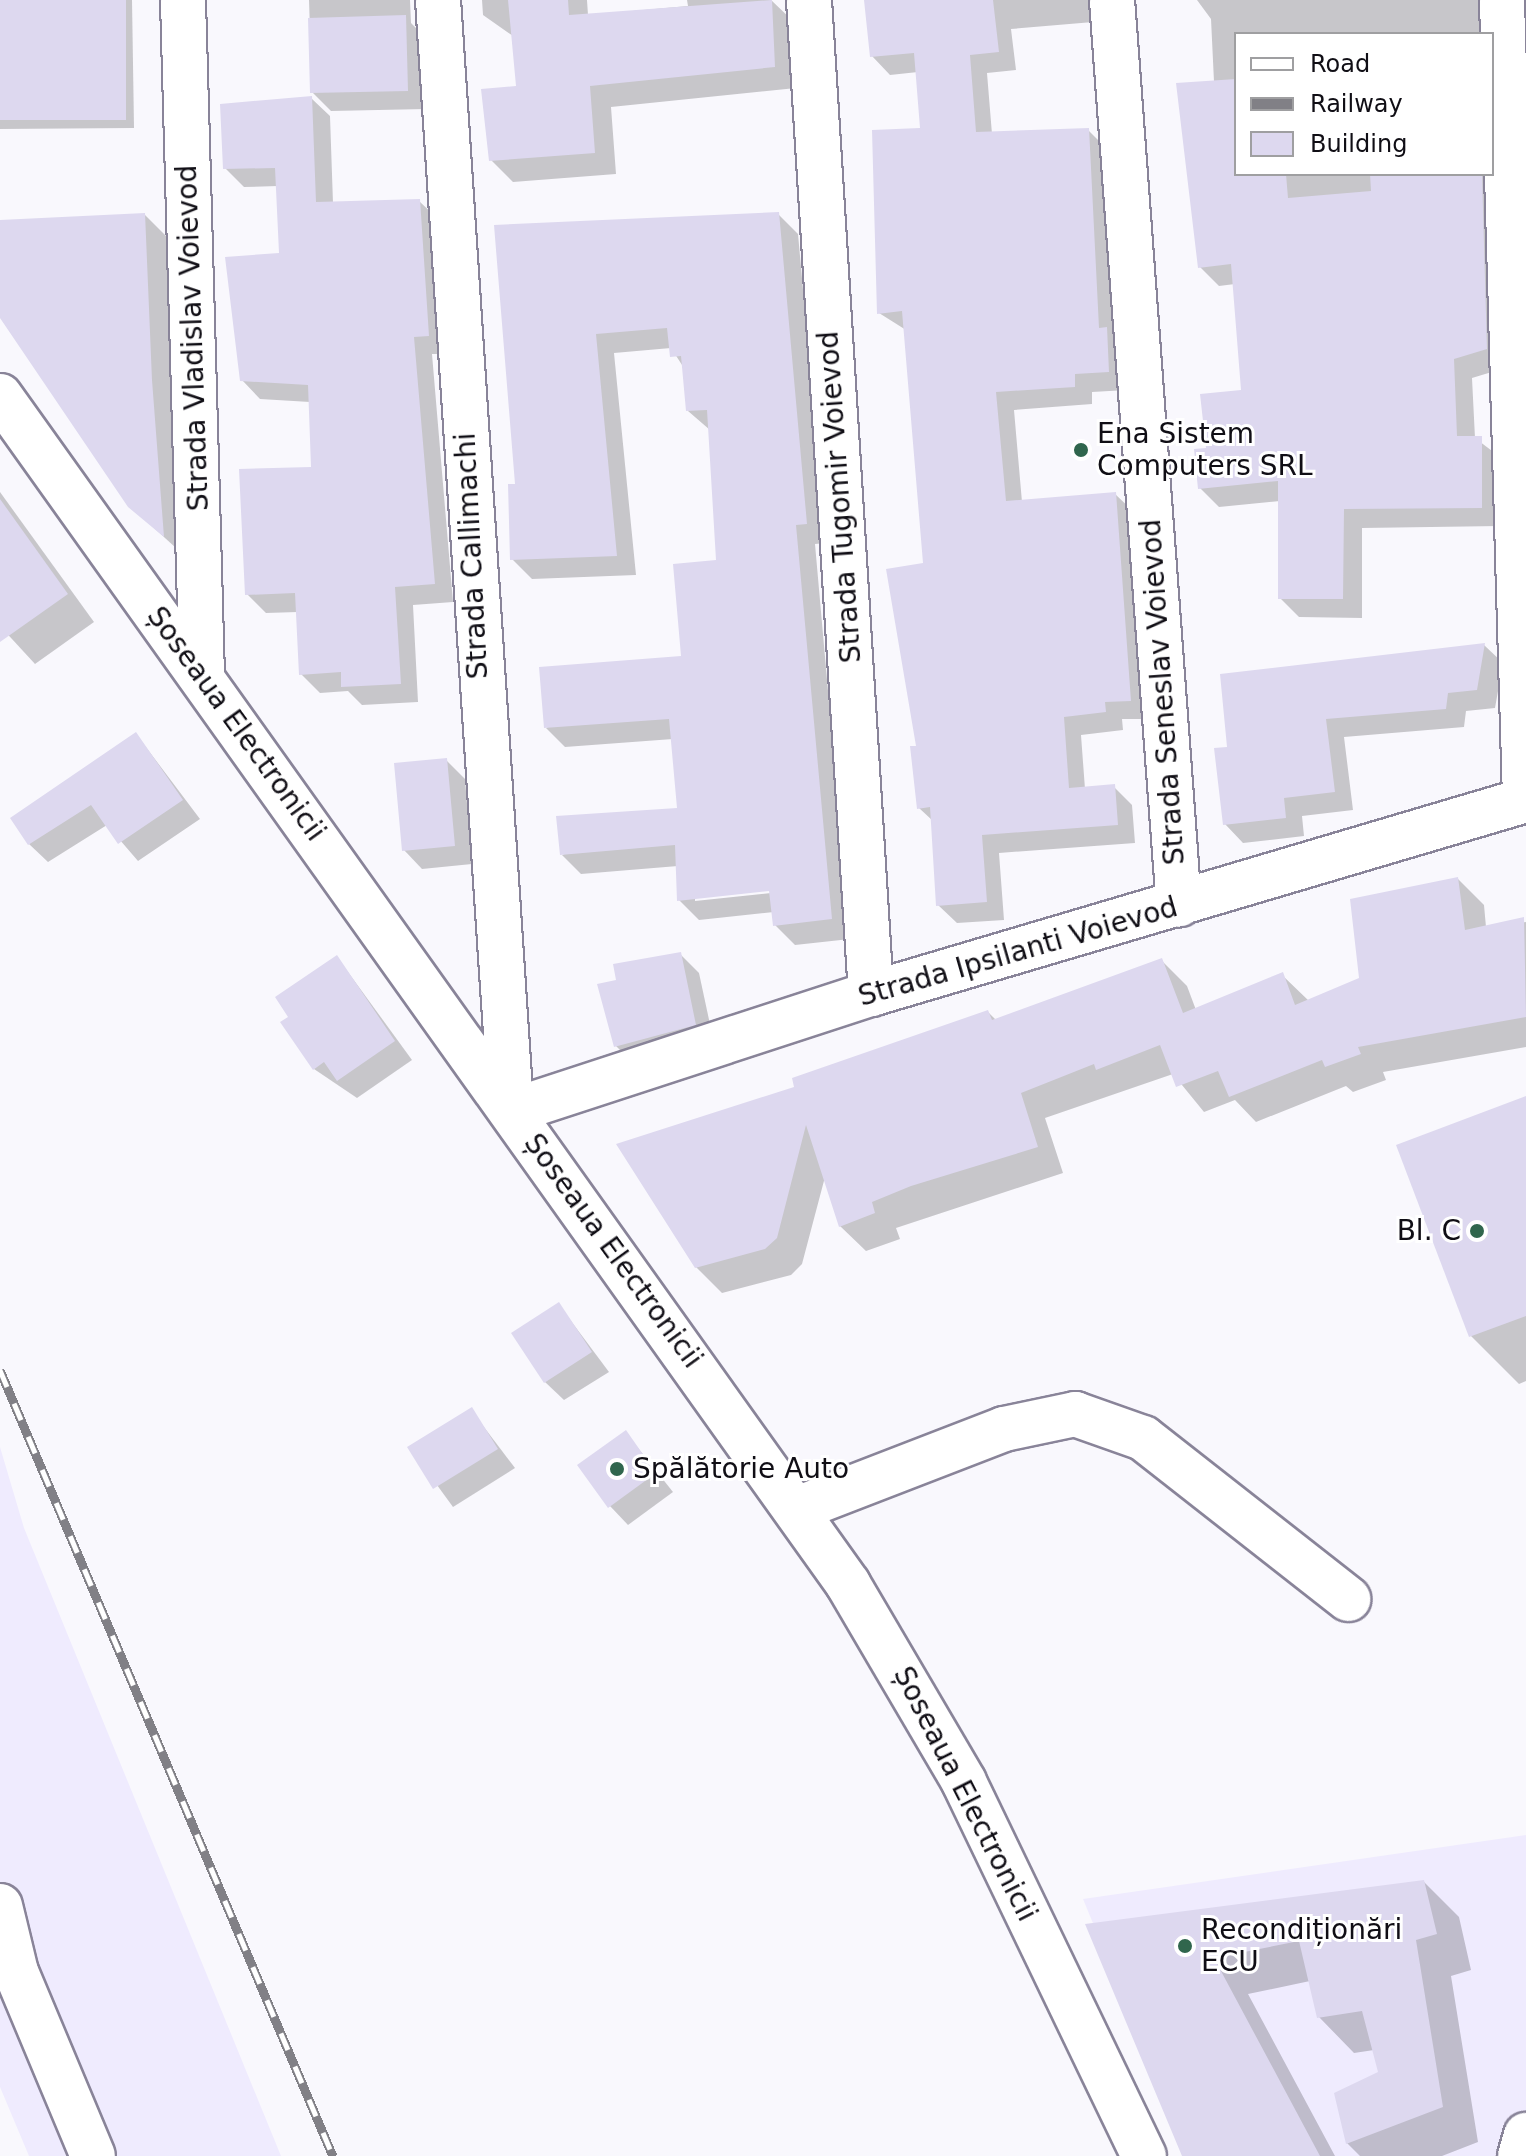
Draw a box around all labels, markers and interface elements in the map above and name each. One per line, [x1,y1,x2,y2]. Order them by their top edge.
legend [1234,32,1494,176]
text: Road [1310,50,1370,78]
text: Railway [1310,90,1403,118]
text: Building [1310,130,1407,158]
street label: Strada Vladislav Voievod [170,164,216,512]
street label: Strada Tugomir Voievod [812,330,868,664]
place label: Ena Sistem Computers SRL [1097,417,1313,483]
street label: Strada Callimachi [449,432,495,680]
marker: Ena Sistem Computers SRL [1072,441,1090,459]
street label: Strada Seneslav Voievod [1134,518,1192,866]
street label: Șoseaua Electronicii [140,600,332,848]
street label: Strada Ipsilanti Voievod [854,890,1182,1014]
street label: Șoseaua Electronicii [517,1127,709,1375]
place label: Bl. C [1397,1214,1461,1248]
marker: Bl. C [1468,1222,1486,1240]
place label: Spălătorie Auto [633,1452,849,1486]
marker: Spălătorie Auto [608,1460,626,1478]
street label: Șoseaua Electronicii [886,1661,1044,1927]
place label: Recondiționări ECU [1201,1913,1402,1979]
marker: Recondiționări ECU [1176,1937,1194,1955]

